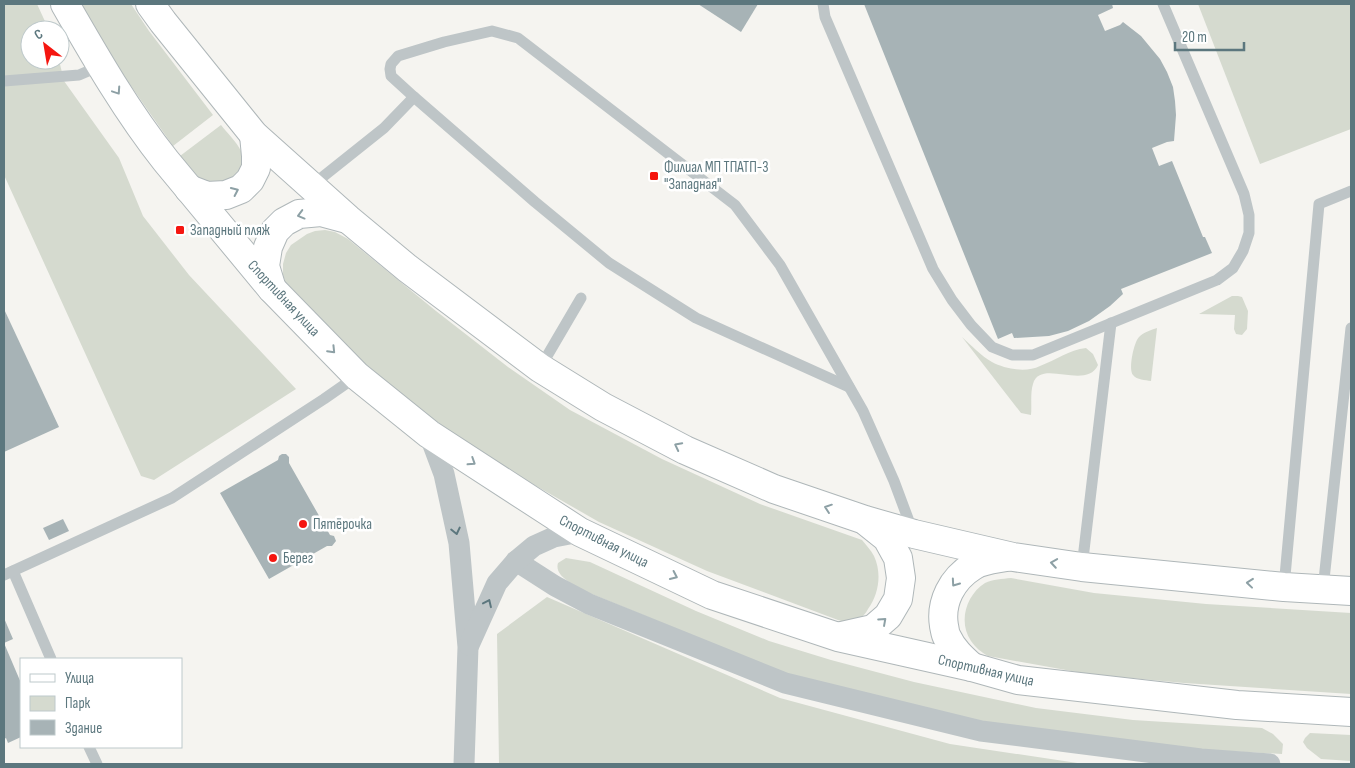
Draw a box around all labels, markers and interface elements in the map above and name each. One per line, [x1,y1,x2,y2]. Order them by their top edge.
north arrow [20,20,70,70]
scale bar [1175,20,1244,52]
text: С [31,25,46,43]
text: 20 m [1182,28,1207,47]
one-way arrow [111,85,120,94]
place label: Филиал МП ТПАТП-3 "Западная" [664,158,769,194]
marker: Филиал МП ТПАТП-3 "Западная" [648,170,660,182]
one-way arrow [230,187,239,197]
one-way arrow [296,209,305,220]
place label: Западный пляж [190,221,270,240]
marker: Западный пляж [174,224,186,236]
street label: Спортивная улица [243,256,324,341]
one-way arrow [326,344,335,353]
one-way arrow [674,442,683,452]
one-way arrow [466,456,476,465]
one-way arrow [825,504,833,514]
street label: Спортивная улица [556,511,652,572]
place label: Пятёрочка [313,515,372,534]
marker: Пятёрочка [297,518,309,530]
one-way arrow [450,526,461,535]
place label: Берег [283,549,313,568]
marker: Берег [267,552,279,564]
one-way arrow [1050,558,1058,568]
one-way arrow [669,570,678,581]
one-way arrow [952,577,961,587]
one-way arrow [1246,578,1254,589]
one-way arrow [482,599,492,608]
one-way arrow [877,618,886,627]
street label: Спортивная улица [936,650,1036,691]
legend [20,658,182,748]
text: Улица [65,669,94,688]
text: Парк [65,694,91,713]
text: Здание [65,719,102,738]

